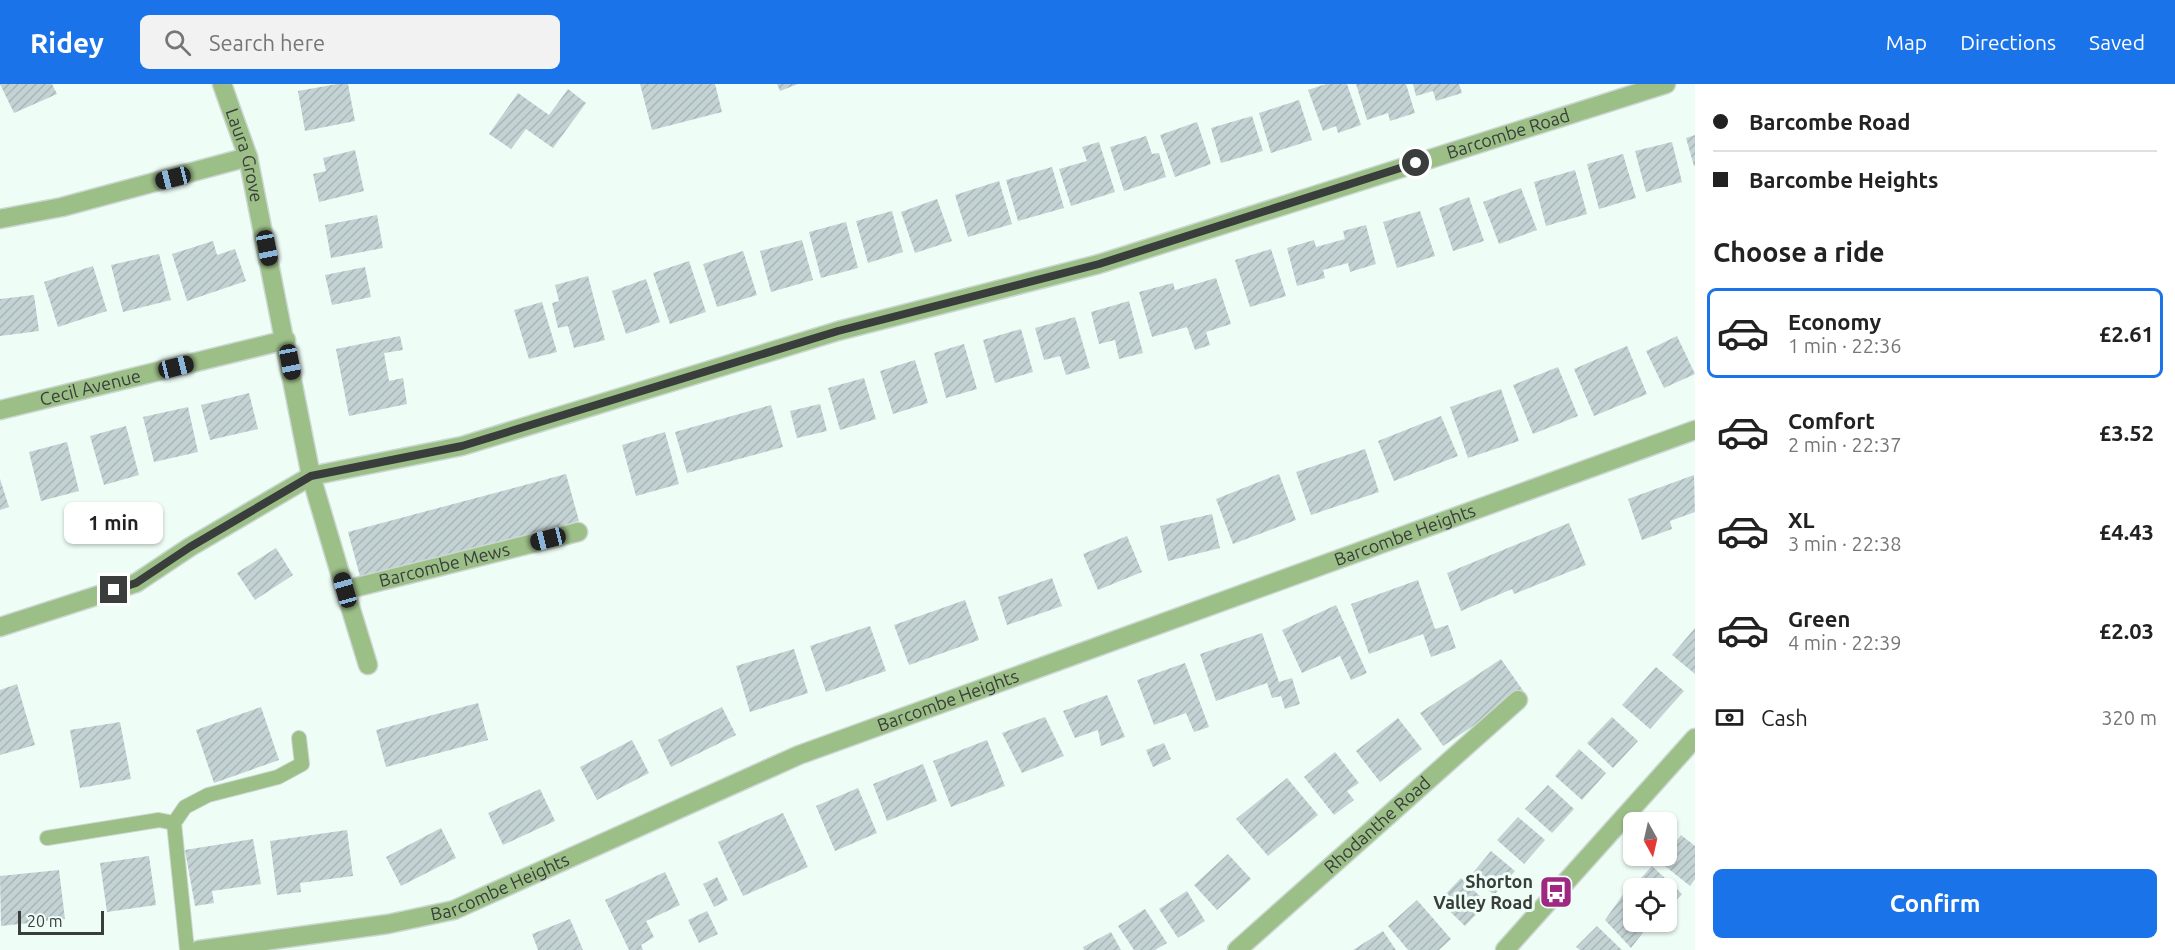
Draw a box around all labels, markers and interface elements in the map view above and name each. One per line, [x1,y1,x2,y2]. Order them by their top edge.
search box [140,15,560,69]
icon: search [161,26,194,59]
text: Ridey [30,27,104,58]
text: Search here [209,30,325,55]
text: Map [1886,30,1927,54]
text: Directions [1960,30,2056,54]
text: Saved [2089,30,2145,54]
street label: Barcombe Road [1444,104,1572,162]
street label: Laura Grove [222,105,268,204]
text: Barcombe Road [1749,109,1910,134]
route start [1402,149,1429,176]
car [153,165,193,191]
text: Barcombe Heights [1749,167,1938,192]
car [255,229,279,267]
text: Choose a ride [1713,237,1885,267]
icon: car [1716,306,1770,360]
text: Economy [1788,309,1881,334]
text: £2.61 [2099,321,2154,346]
text: 1 min · 22:36 [1788,334,1902,357]
car [278,343,302,381]
car [156,354,196,380]
street label: Cecil Avenue [38,365,143,409]
icon: car [1716,405,1770,459]
text: Comfort [1788,408,1875,433]
text: £3.52 [2099,420,2154,445]
text: 2 min · 22:37 [1788,433,1902,456]
street label: Barcombe Heights [1331,499,1478,569]
callout: 1 min [64,503,164,545]
icon: car [1716,504,1770,558]
text: XL [1788,507,1815,532]
text: 1 min [88,511,139,534]
text: £4.43 [2099,519,2154,544]
car [528,526,568,552]
text: 3 min · 22:38 [1788,532,1902,555]
street label: Barcombe Mews [377,538,512,590]
car [331,570,359,610]
route end [100,576,127,603]
icon: car [1716,603,1770,657]
text: Green [1788,606,1850,631]
text: £2.03 [2099,618,2154,643]
text: 4 min · 22:39 [1788,631,1902,654]
street label: Barcombe Heights [874,665,1021,735]
icon: cash [1713,701,1746,734]
text: Cash [1761,705,1808,730]
text: 320 m [2101,706,2157,729]
street label: Rhodanthe Road [1320,772,1434,877]
north arrow [1623,812,1677,866]
map controls [1623,812,1677,932]
street label: Barcombe Heights [429,849,572,924]
button: Confirm [1713,869,2157,938]
place label: Shorton Valley Road [1433,871,1533,912]
bus stop icon: Shorton Valley Road [1538,874,1574,910]
button: locate [1623,878,1677,932]
scale bar [18,908,104,936]
text: 20 m [27,912,63,930]

